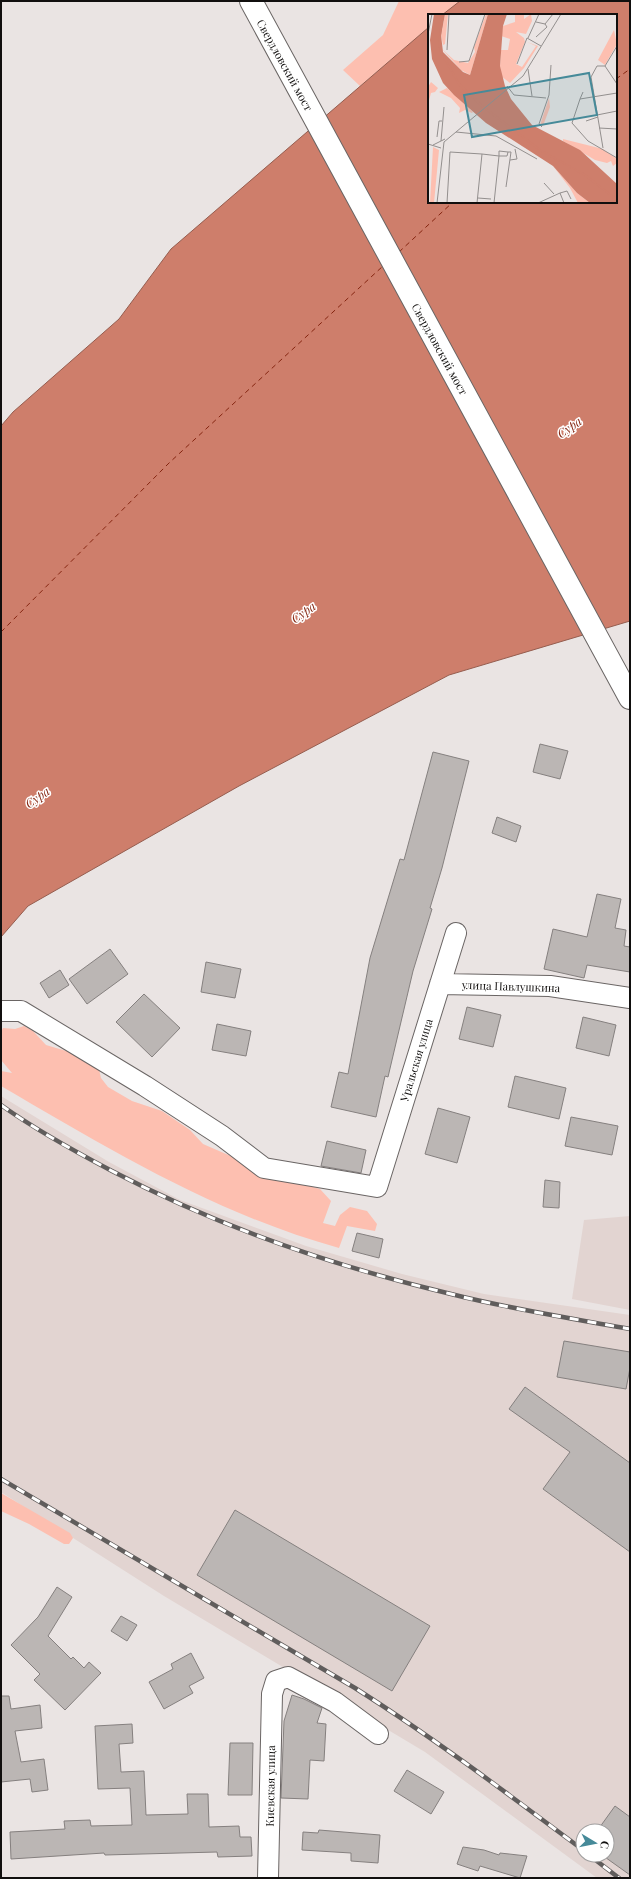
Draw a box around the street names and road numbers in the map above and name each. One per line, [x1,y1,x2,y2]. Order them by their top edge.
street label: Свердловский мост [254,16,316,114]
street label: Свердловский мост [409,300,471,398]
street label: улица Павлушкина [461,977,561,995]
street label: Уральская улица [396,1016,436,1104]
street label: Киевская улица [262,1745,278,1827]

